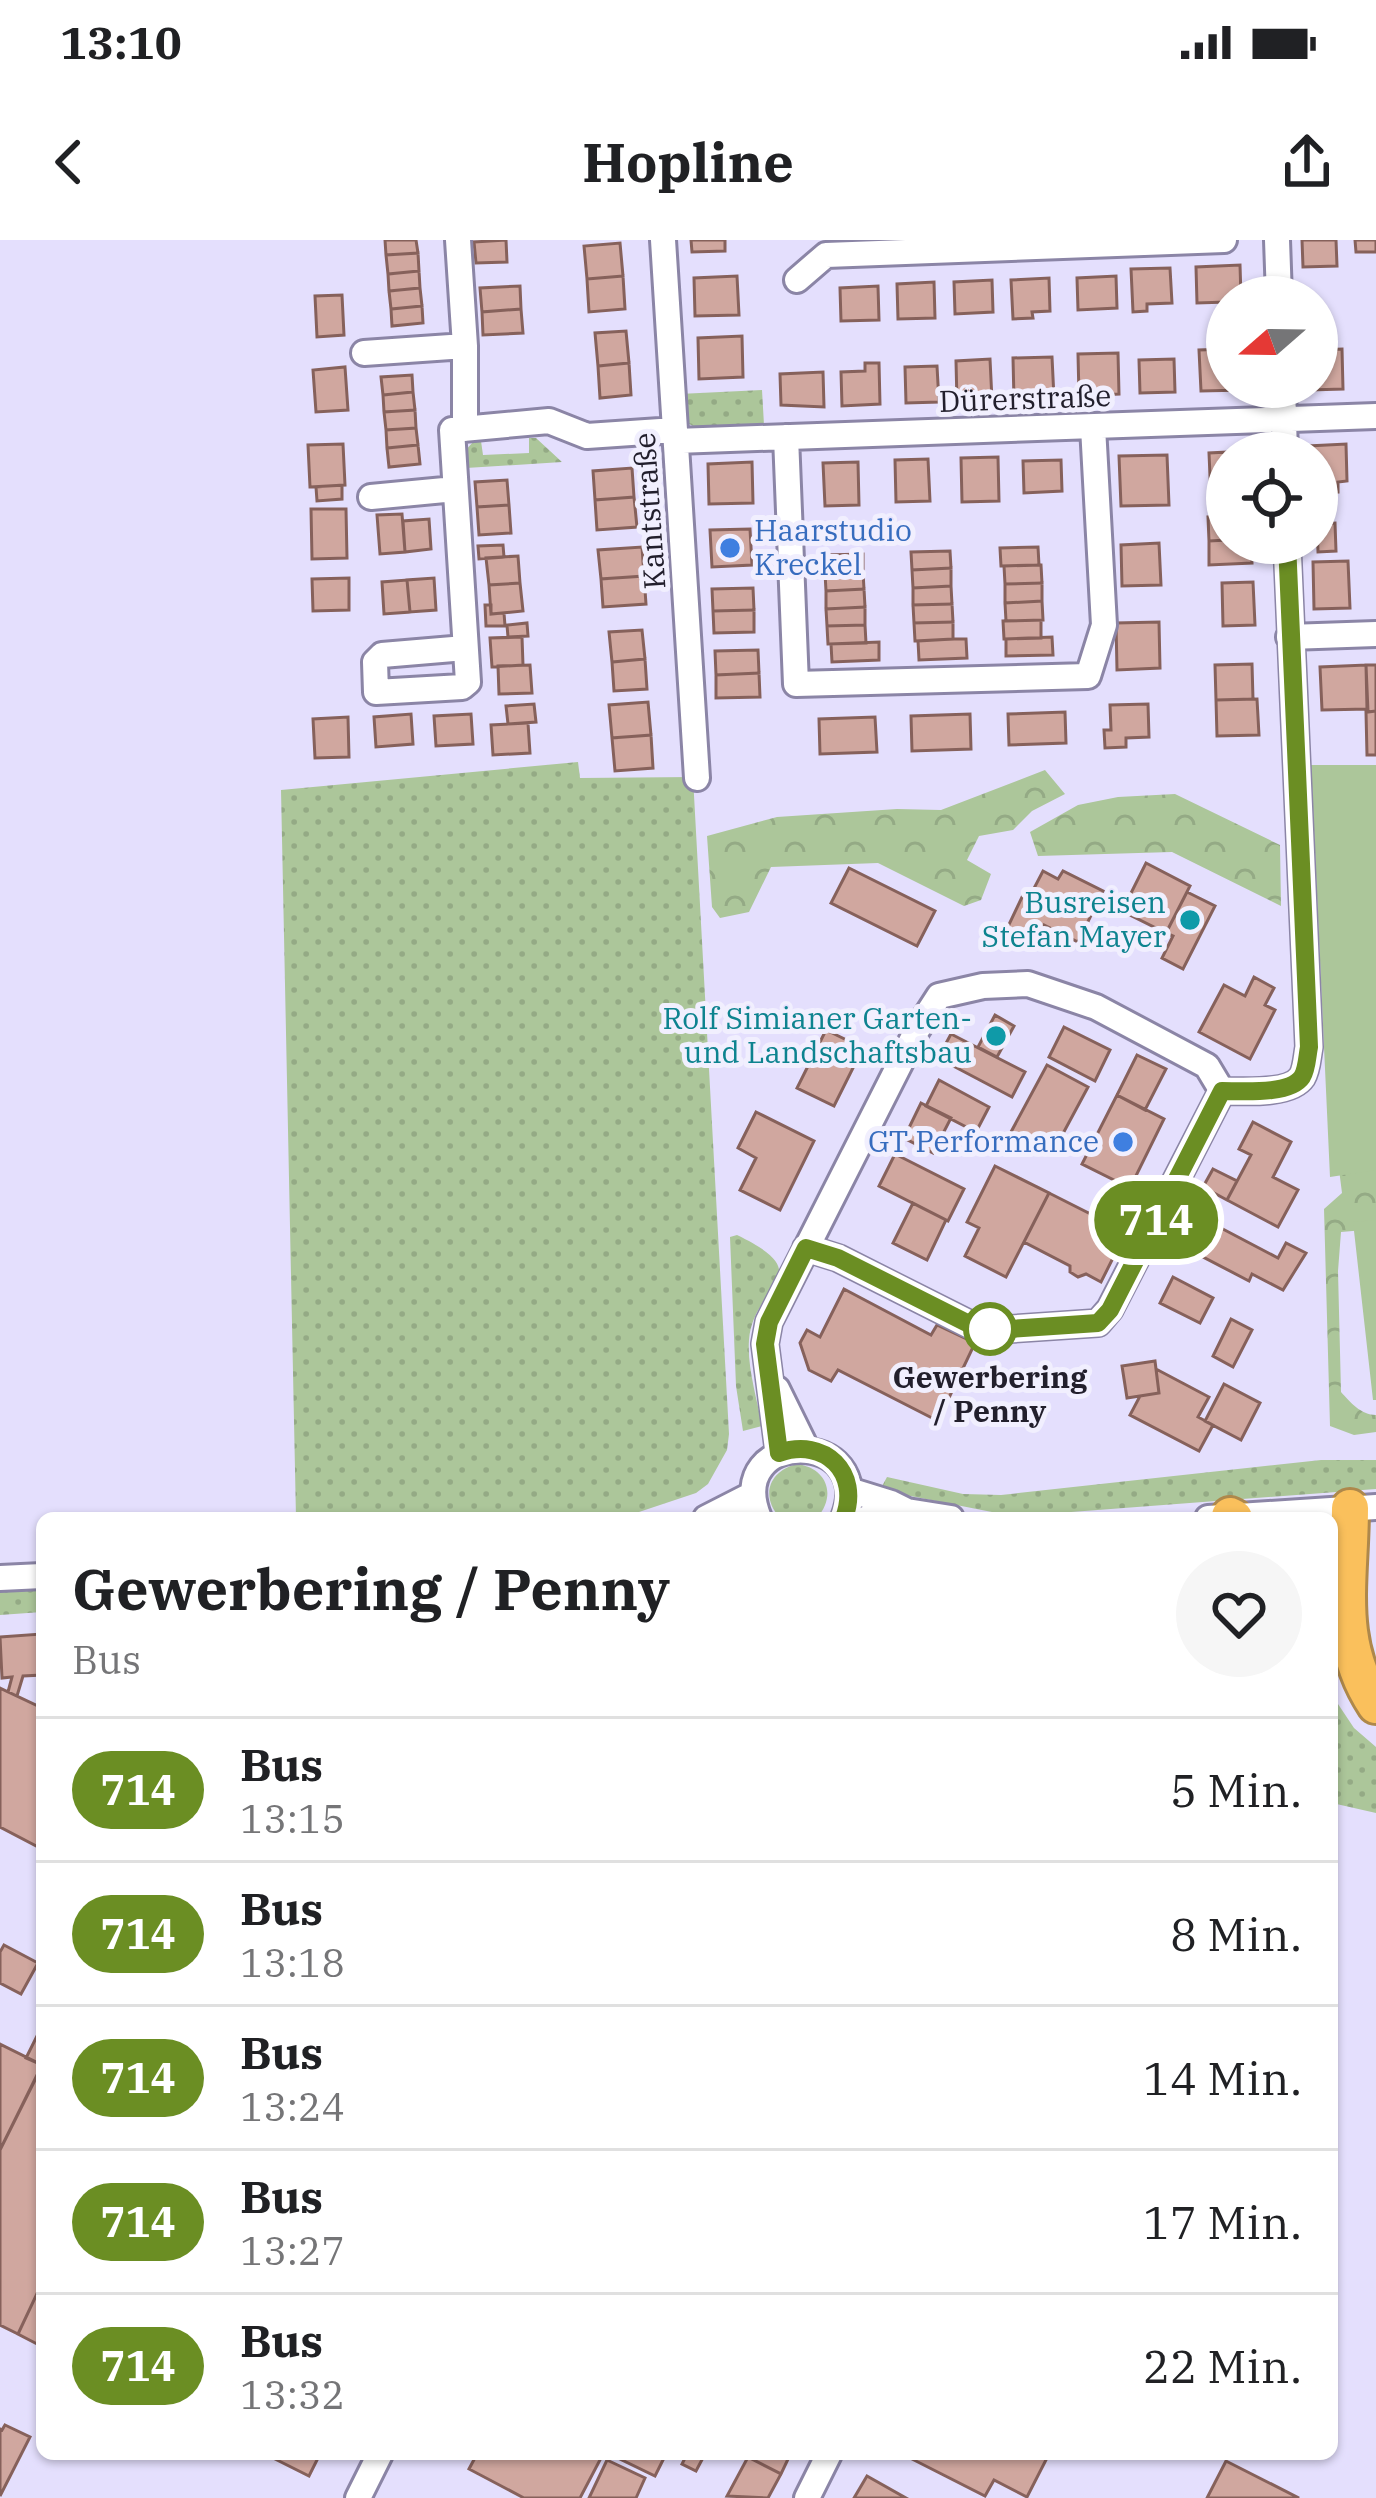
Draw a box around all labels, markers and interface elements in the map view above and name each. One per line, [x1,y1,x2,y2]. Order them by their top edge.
text: 13:10 [60,13,182,71]
text: Hopline [582,127,794,197]
icon: back [36,129,102,195]
icon: share [1274,129,1340,195]
north arrow [1206,276,1338,408]
map controls [1206,276,1338,564]
street label: Dürerstraße [938,375,1112,420]
street label: Kantstraße [624,431,673,591]
button: locate [1206,432,1338,564]
place label: Haarstudio Kreckel [754,510,912,583]
marker: Haarstudio Kreckel [717,535,743,561]
place label: Busreisen Stefan Mayer [982,882,1166,955]
marker: Busreisen Stefan Mayer [1177,907,1203,933]
place label: Rolf Simianer Garten- und Landschaftsbau [663,998,972,1071]
marker: Rolf Simianer Garten- und Landschaftsbau [983,1023,1009,1049]
place label: GT Performance [868,1121,1099,1160]
marker: GT Performance [1110,1129,1136,1155]
line badge: 714 [1087,1181,1225,1259]
text: 714 [1118,1192,1194,1247]
marker: Gewerbering / Penny [965,1304,1015,1354]
place label: Gewerbering / Penny [893,1357,1088,1430]
button: heart [1176,1551,1302,1677]
text: Gewerbering / Penny [72,1552,670,1626]
text: Bus [72,1634,141,1685]
text: Bus [240,1735,323,1793]
text: 5 Min. [1170,1761,1302,1819]
text: 714 [100,1762,176,1817]
text: 13:15 [240,1793,345,1844]
text: Bus [240,1879,323,1937]
text: 8 Min. [1170,1905,1302,1963]
text: 714 [100,1906,176,1961]
text: 13:18 [240,1937,345,1988]
text: Bus [240,2023,323,2081]
text: 14 Min. [1143,2049,1302,2107]
text: 714 [100,2050,176,2105]
text: 13:24 [240,2081,345,2132]
text: Bus [240,2167,323,2225]
text: 17 Min. [1143,2193,1302,2251]
text: 714 [100,2194,176,2249]
text: 13:27 [240,2225,345,2276]
text: Bus [240,2311,323,2369]
text: 22 Min. [1143,2337,1302,2395]
text: 714 [100,2338,176,2393]
text: 13:32 [240,2369,345,2420]

